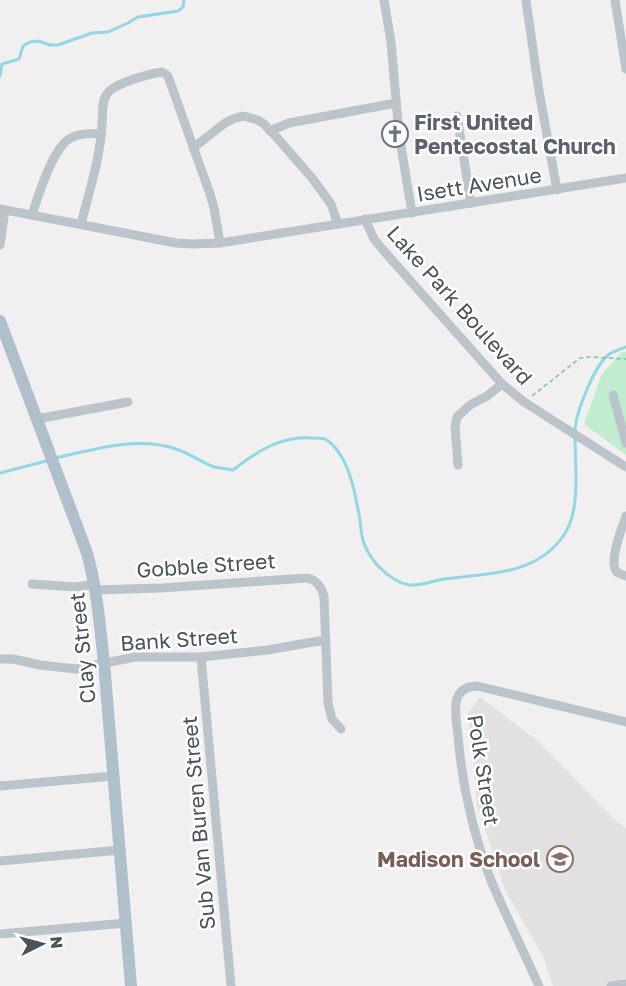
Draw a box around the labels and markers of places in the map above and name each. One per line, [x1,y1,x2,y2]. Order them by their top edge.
place label: First United Pentecostal Church [414,109,616,159]
church icon: First United Pentecostal Church [380,119,410,149]
school or university icon: Madison School [545,844,575,874]
place label: Madison School [377,846,540,872]

